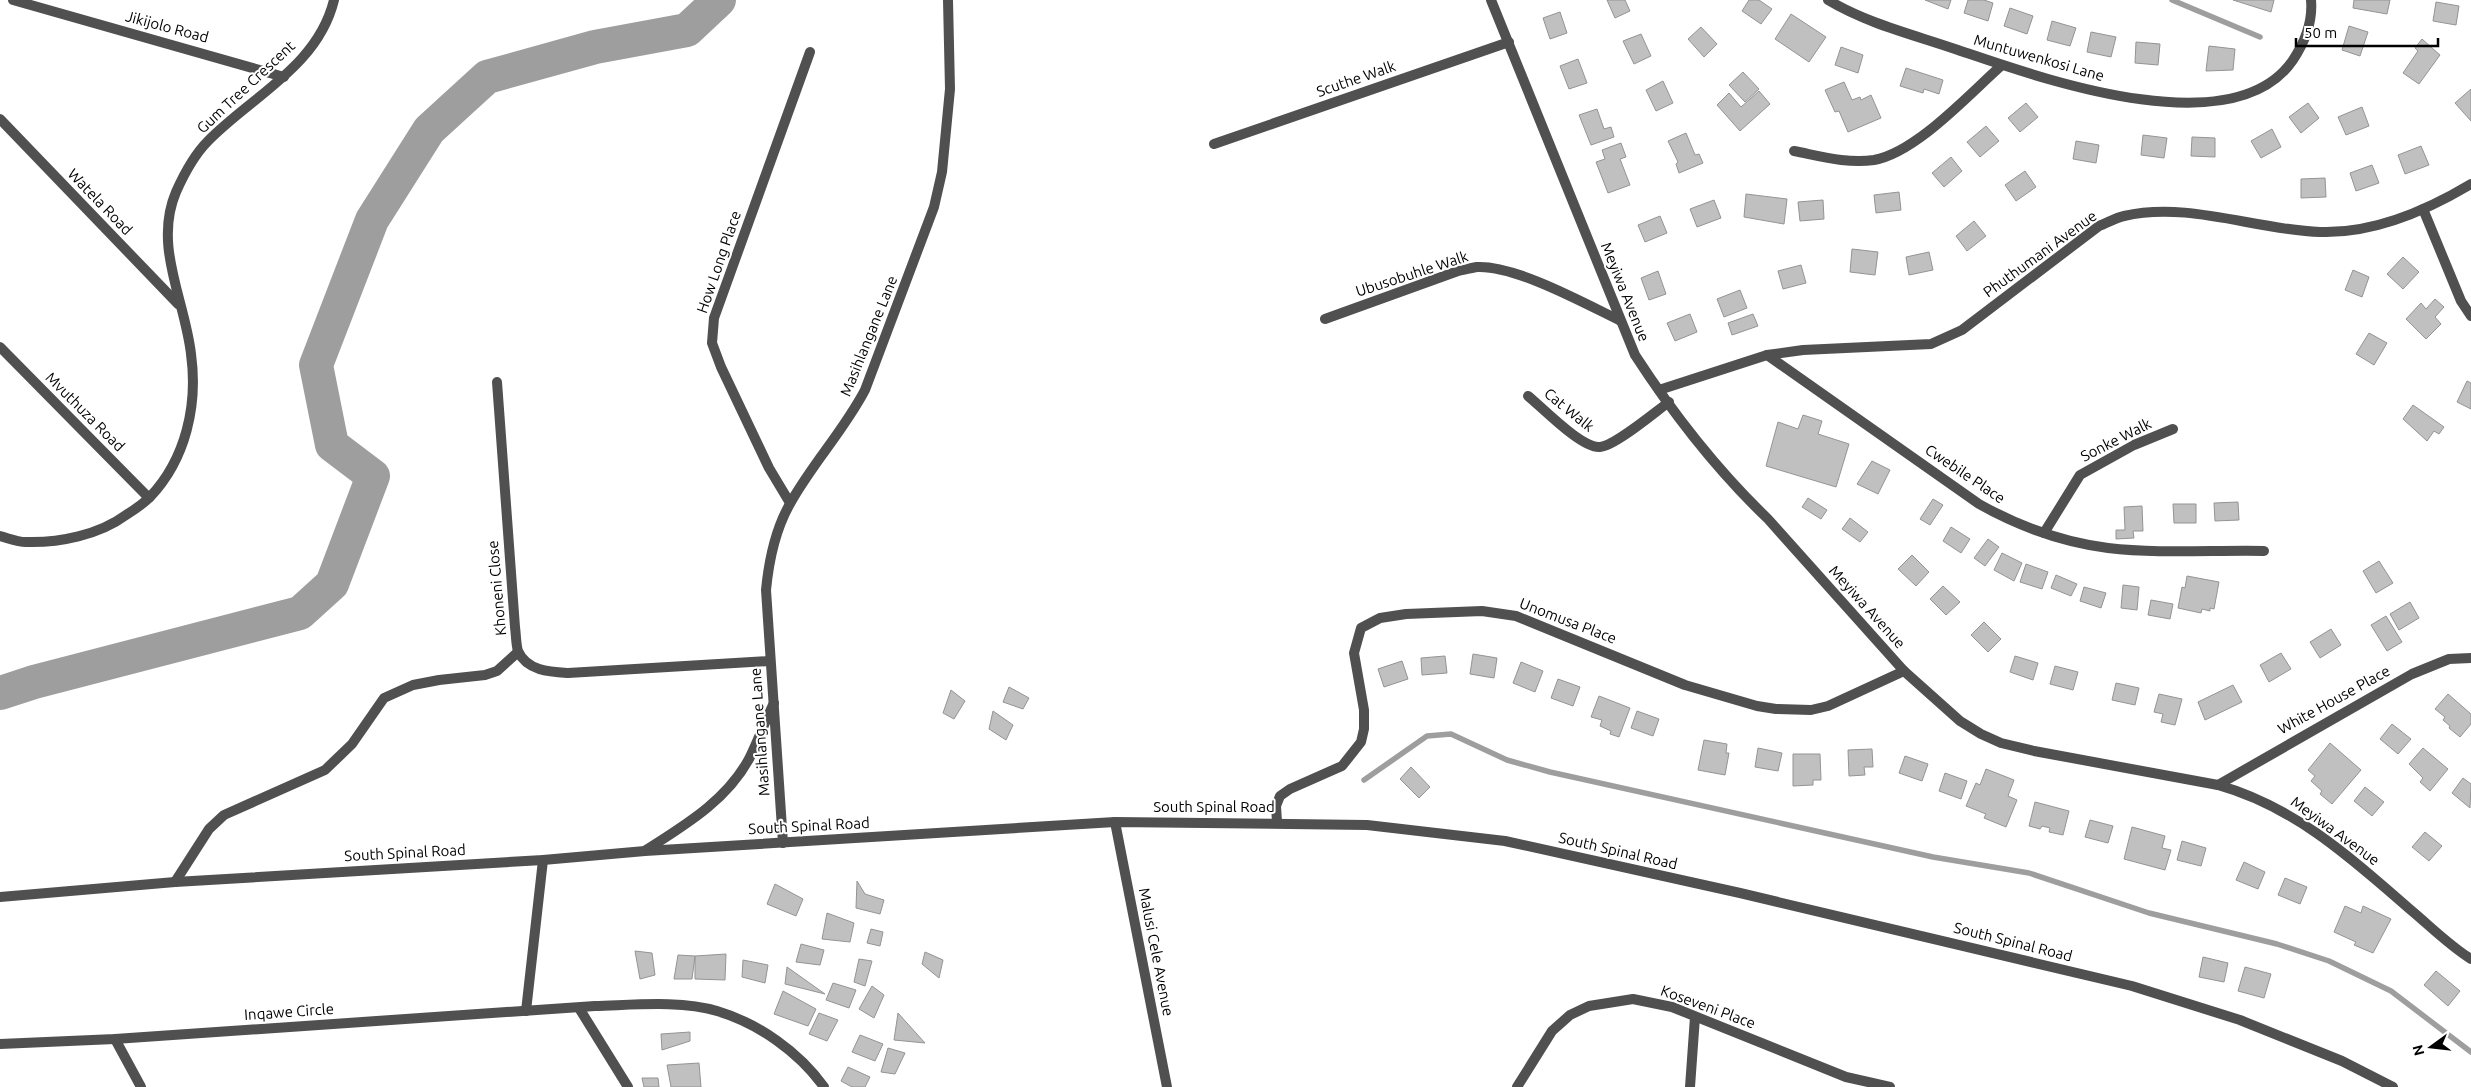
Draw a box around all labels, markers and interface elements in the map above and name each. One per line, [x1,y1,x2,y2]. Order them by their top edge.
street label: Jikijolo Road [124,7,211,46]
scale bar [2296,15,2438,47]
text: 50 m [2304,24,2337,41]
street label: Muntuwenkosi Lane [1972,31,2106,84]
street label: Gum Tree Crescent [193,37,298,136]
street label: Scuthe Walk [1314,57,1398,100]
street label: Watela Road [65,165,136,238]
street label: Phuthumani Avenue [1980,207,2100,300]
street label: How Long Place [693,208,744,315]
street label: Meyiwa Avenue [1598,240,1653,344]
street label: Ubusobuhle Walk [1353,247,1471,300]
street label: Masihlangane Lane [837,273,900,399]
street label: Mvuthuza Road [42,369,128,455]
street label: Cat Walk [1541,384,1598,435]
street label: Sonke Walk [2078,414,2154,465]
street label: Cwebile Place [1922,441,2009,507]
street label: Khoneni Close [484,540,509,636]
street label: Meyiwa Avenue [1826,562,1909,652]
street label: Unomusa Place [1517,594,1619,647]
street label: White House Place [2275,662,2393,737]
street label: Masihlangane Lane [747,667,772,797]
street label: Meyiwa Avenue [2288,793,2383,868]
street label: South Spinal Road [1153,798,1275,815]
street label: South Spinal Road [748,814,870,837]
street label: South Spinal Road [1557,829,1679,872]
street label: South Spinal Road [344,841,466,864]
street label: Malusi Cele Avenue [1136,886,1177,1018]
street label: South Spinal Road [1952,919,2074,964]
street label: Koseveni Place [1658,982,1758,1032]
street label: Inqawe Circle [244,1000,334,1023]
north arrow [2406,1022,2456,1072]
text: N [2409,1043,2428,1057]

